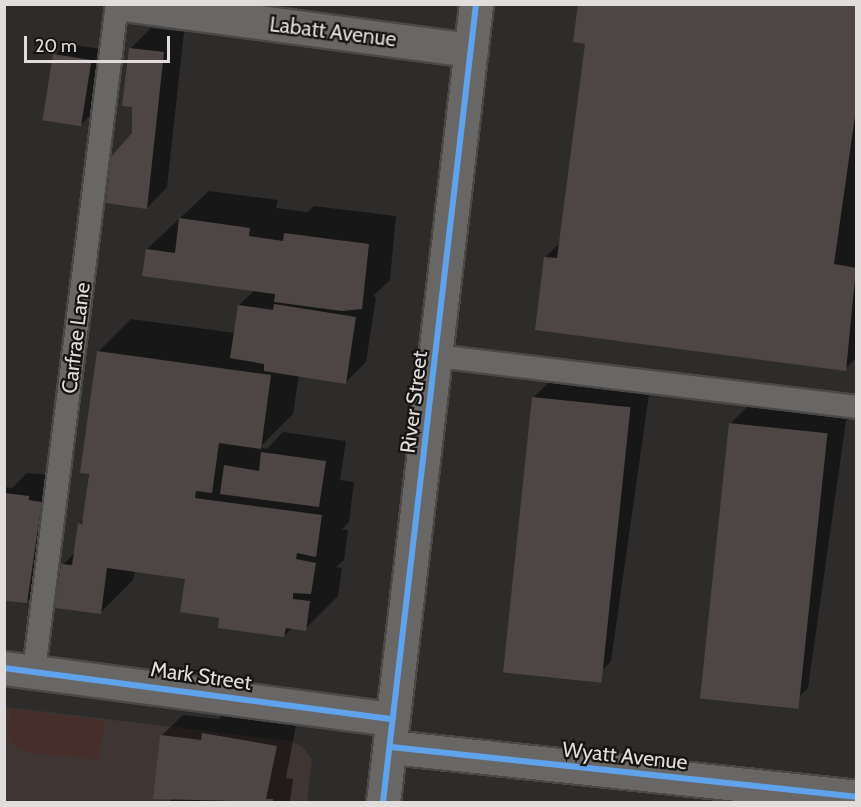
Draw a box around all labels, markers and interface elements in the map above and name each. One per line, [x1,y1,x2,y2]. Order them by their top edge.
street label: Labatt Avenue [268,12,398,52]
scale bar [27,24,172,62]
text: 20 m [35,35,77,57]
street label: Carfrae Lane [57,281,95,395]
street label: River Street [395,349,433,455]
street label: Mark Street [149,656,253,696]
street label: Wyatt Avenue [561,737,689,775]

